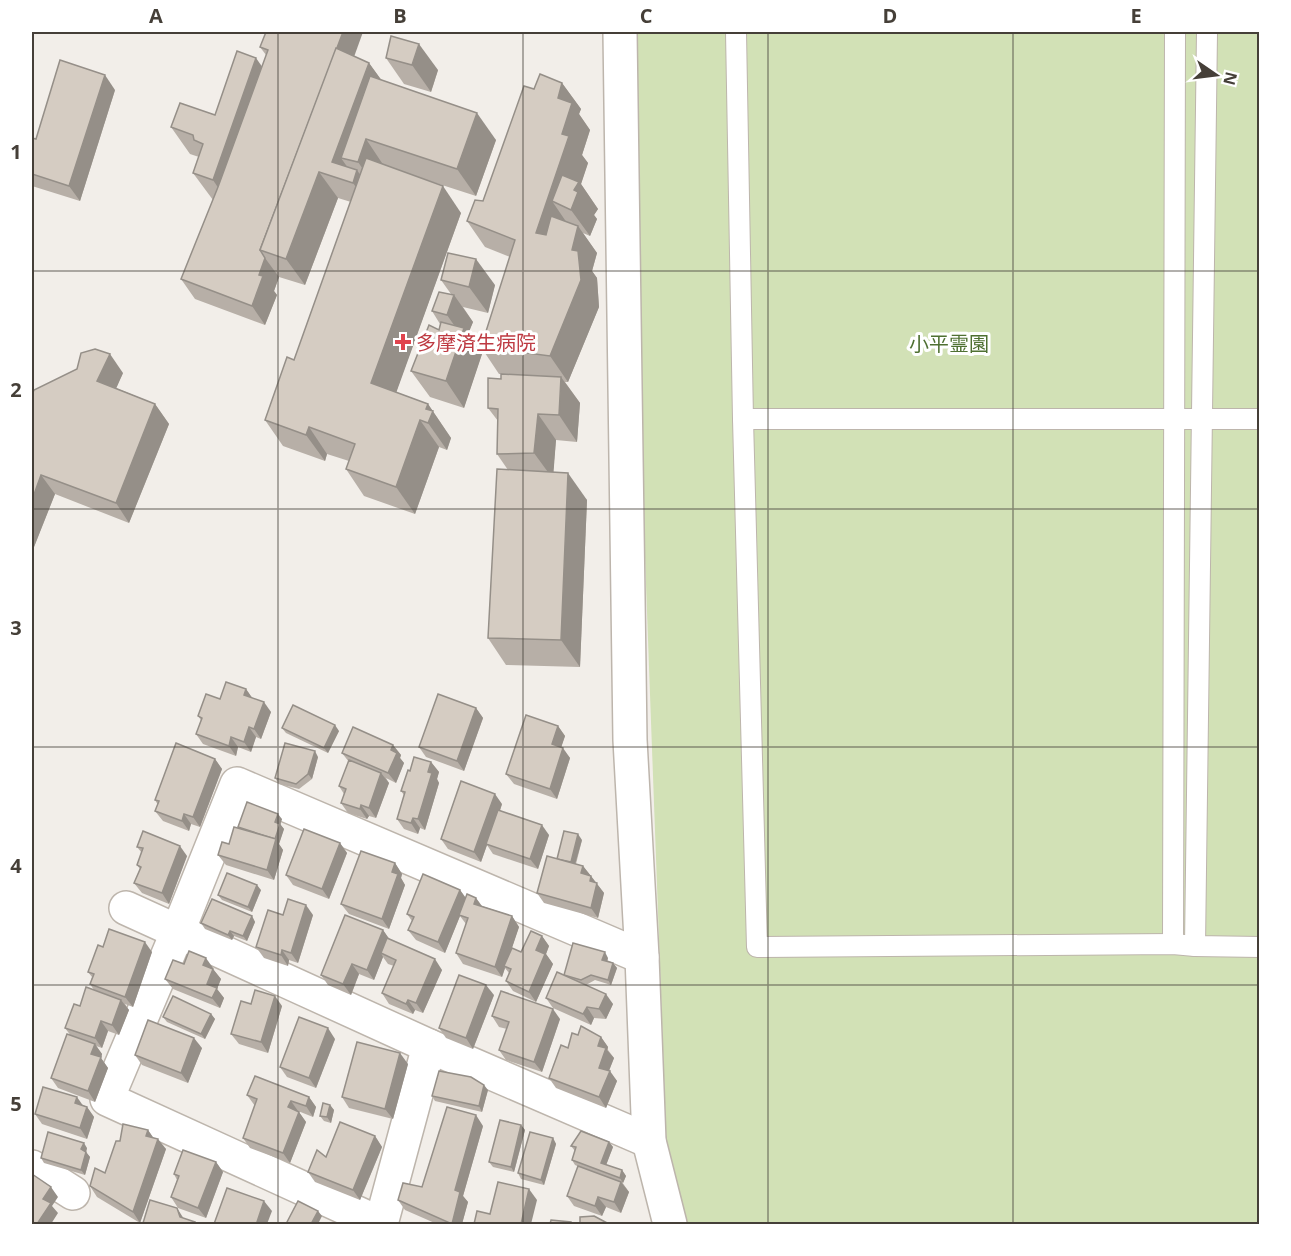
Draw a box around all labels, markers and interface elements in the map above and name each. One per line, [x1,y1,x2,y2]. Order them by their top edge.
text: A [149,2,163,29]
text: B [393,2,407,29]
text: C [640,2,653,29]
text: D [883,2,897,29]
text: E [1130,2,1142,29]
north arrow [1186,45,1246,105]
text: N [1218,70,1243,88]
text: 1 [10,138,22,165]
place label: 多摩済生病院 [416,329,536,356]
park label: 小平霊園 [909,330,989,357]
marker: 多摩済生病院 [394,333,412,351]
text: 2 [10,376,22,403]
text: 3 [10,614,22,641]
text: 4 [10,852,22,879]
text: 5 [10,1090,22,1117]

